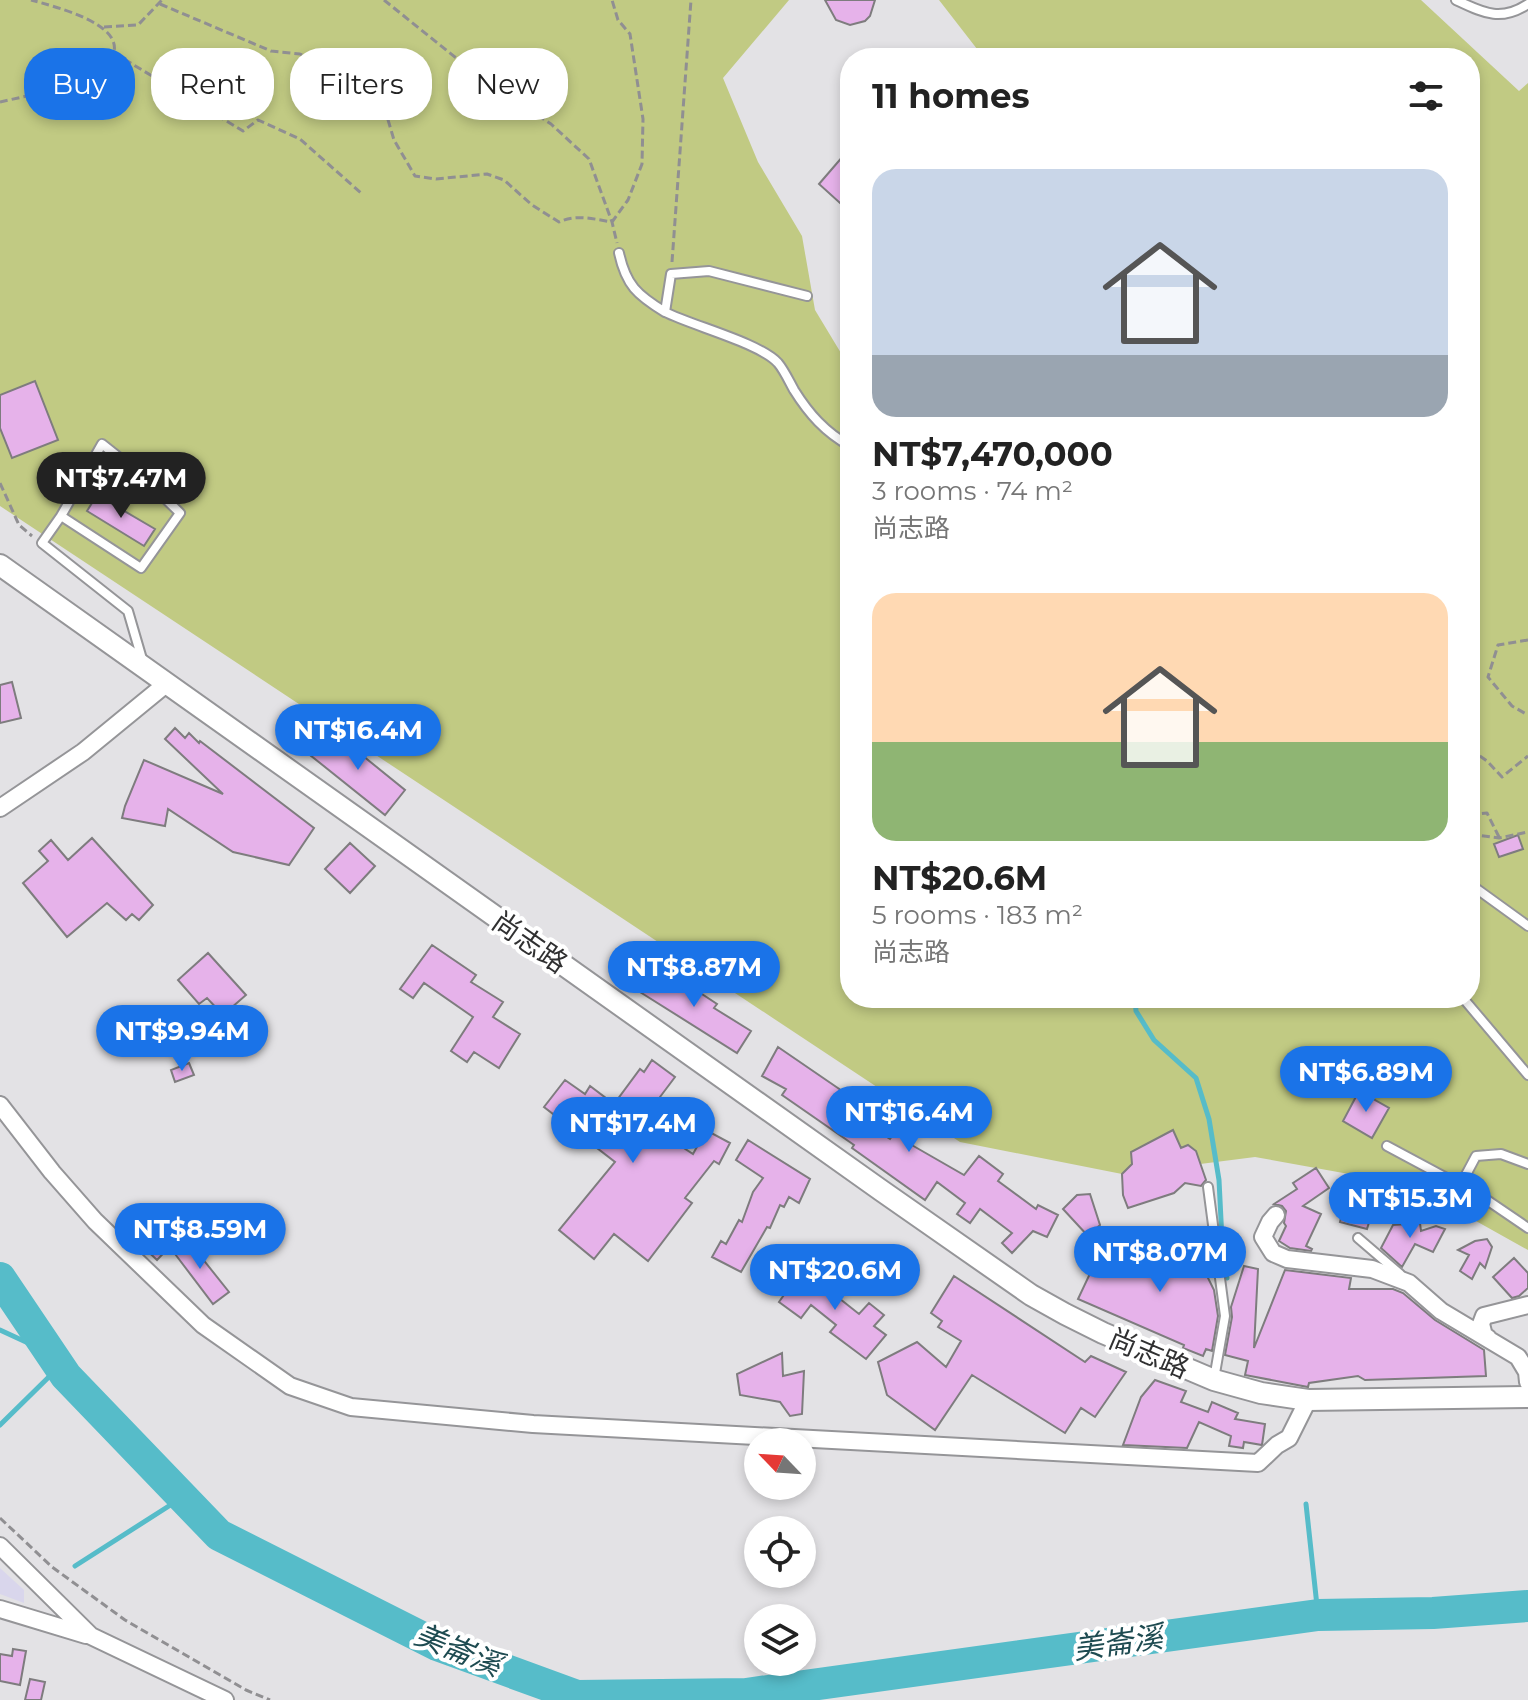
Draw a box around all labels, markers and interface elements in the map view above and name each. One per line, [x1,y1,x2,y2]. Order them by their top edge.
chip: Buy [24,48,135,120]
chip: Rent [151,48,274,120]
chip: Filters [290,48,432,120]
chip: New [448,48,568,120]
icon: filters [1404,74,1448,118]
text: 11 homes [872,75,1030,117]
icon: home [1088,221,1232,365]
text: NT$7,470,000 [872,433,1113,475]
pin: NT$7.47M [38,452,204,520]
text: NT$7.47M [55,462,187,494]
text: 3 rooms · 74 m² [872,475,1073,507]
text: 尚志路 [872,512,950,544]
icon: home [1088,645,1232,789]
pin: NT$16.4M [275,704,441,772]
text: NT$16.4M [293,714,423,746]
text: NT$20.6M [872,857,1047,899]
text: 5 rooms · 183 m² [872,899,1083,931]
street label: 尚志路 [486,904,574,980]
text: 尚志路 [872,936,950,968]
pin: NT$8.87M [611,941,777,1009]
text: NT$8.87M [626,951,762,983]
pin: NT$9.94M [99,1005,265,1073]
text: NT$9.94M [114,1015,250,1047]
pin: NT$6.89M [1283,1046,1449,1114]
text: NT$6.89M [1298,1056,1434,1088]
pin: NT$16.4M [826,1086,992,1154]
text: NT$16.4M [844,1096,974,1128]
pin: NT$17.4M [550,1097,716,1165]
text: NT$17.4M [569,1107,697,1139]
pin: NT$15.3M [1327,1172,1493,1240]
text: NT$15.3M [1347,1182,1473,1214]
pin: NT$8.59M [117,1203,283,1271]
text: NT$8.59M [133,1213,267,1245]
pin: NT$8.07M [1077,1226,1243,1294]
text: NT$8.07M [1092,1236,1228,1268]
pin: NT$20.6M [752,1244,918,1312]
text: NT$20.6M [768,1254,902,1286]
street label: 尚志路 [1104,1321,1194,1385]
north arrow [744,1428,816,1500]
map controls [744,1428,816,1676]
button: locate [744,1516,816,1588]
button: layers [744,1604,816,1676]
water label: 美崙溪 [410,1616,511,1685]
water label: 美崙溪 [1071,1617,1169,1667]

